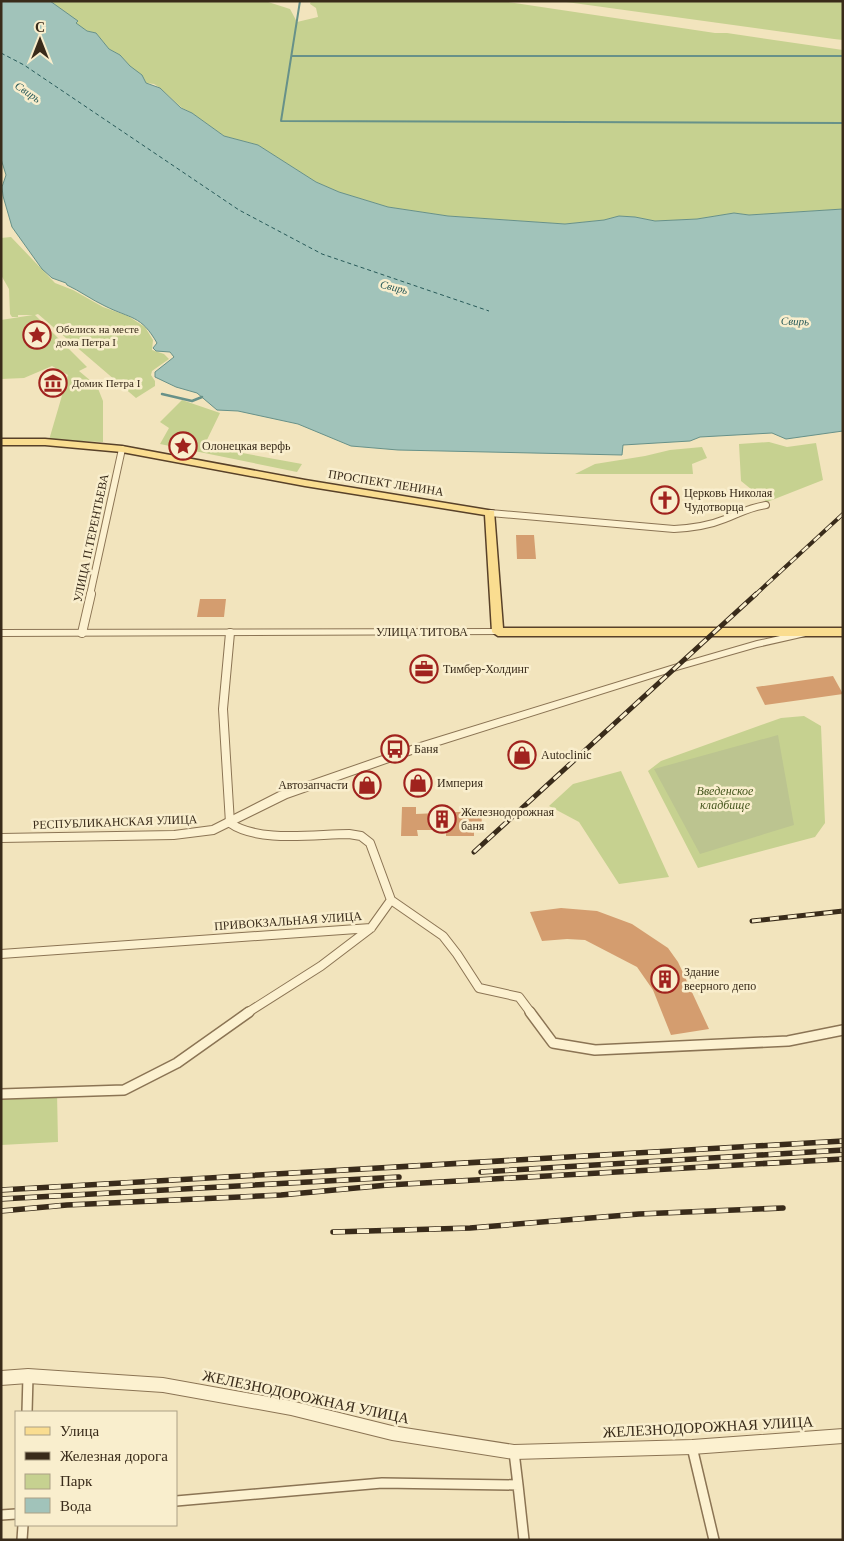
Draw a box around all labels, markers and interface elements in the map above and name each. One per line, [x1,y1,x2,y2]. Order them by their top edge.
north arrow [15,15,65,65]
text: С [35,20,45,35]
water label: Свирь [13,79,43,105]
water label: Свирь [379,278,409,296]
water label: Свирь [781,315,809,327]
place icon: Обелиск на месте дома Петра I [22,320,52,350]
place label: Обелиск на месте дома Петра I [56,323,139,348]
museum icon: Домик Петра I [38,368,68,398]
place label: Домик Петра I [72,377,141,389]
place icon: Олонецкая верфь [168,431,198,461]
place label: Олонецкая верфь [202,439,291,453]
street label: ПРОСПЕКТ ЛЕНИНА [327,467,445,499]
street label: УЛИЦА П.ТЕРЕНТЬЕВА [71,472,112,603]
church icon: Церковь Николая Чудотворца [650,485,680,515]
place label: Церковь Николая Чудотворца [684,486,773,514]
street label: УЛИЦА ТИТОВА [376,625,468,639]
office icon: Тимбер-Холдинг [409,654,439,684]
place label: Тимбер-Холдинг [443,662,529,676]
bus stop icon: Баня [380,734,410,764]
shop icon: Autoclinic [507,740,537,770]
place label: Баня [414,742,439,756]
place label: Autoclinic [541,748,592,762]
shop icon: Империя [403,768,433,798]
shop icon: Автозапчасти [352,770,382,800]
place label: Империя [437,776,483,790]
place label: Автозапчасти [278,778,349,792]
park label: Введенское кладбище [697,784,754,812]
building icon: Железнодорожная баня [427,804,457,834]
place label: Железнодорожная баня [461,805,555,833]
street label: РЕСПУБЛИКАНСКАЯ УЛИЦА [32,812,198,832]
street label: ПРИВОКЗАЛЬНАЯ УЛИЦА [214,909,363,933]
building icon: Здание веерного депо [650,964,680,994]
place label: Здание веерного депо [684,965,756,993]
street label: ЖЕЛЕЗНОДОРОЖНАЯ УЛИЦА [201,1367,411,1427]
legend [15,1411,178,1526]
street label: ЖЕЛЕЗНОДОРОЖНАЯ УЛИЦА [602,1413,814,1441]
text: Улица [60,1423,99,1439]
text: Железная дорога [60,1448,168,1464]
text: Парк [60,1473,93,1489]
text: Вода [60,1498,92,1514]

